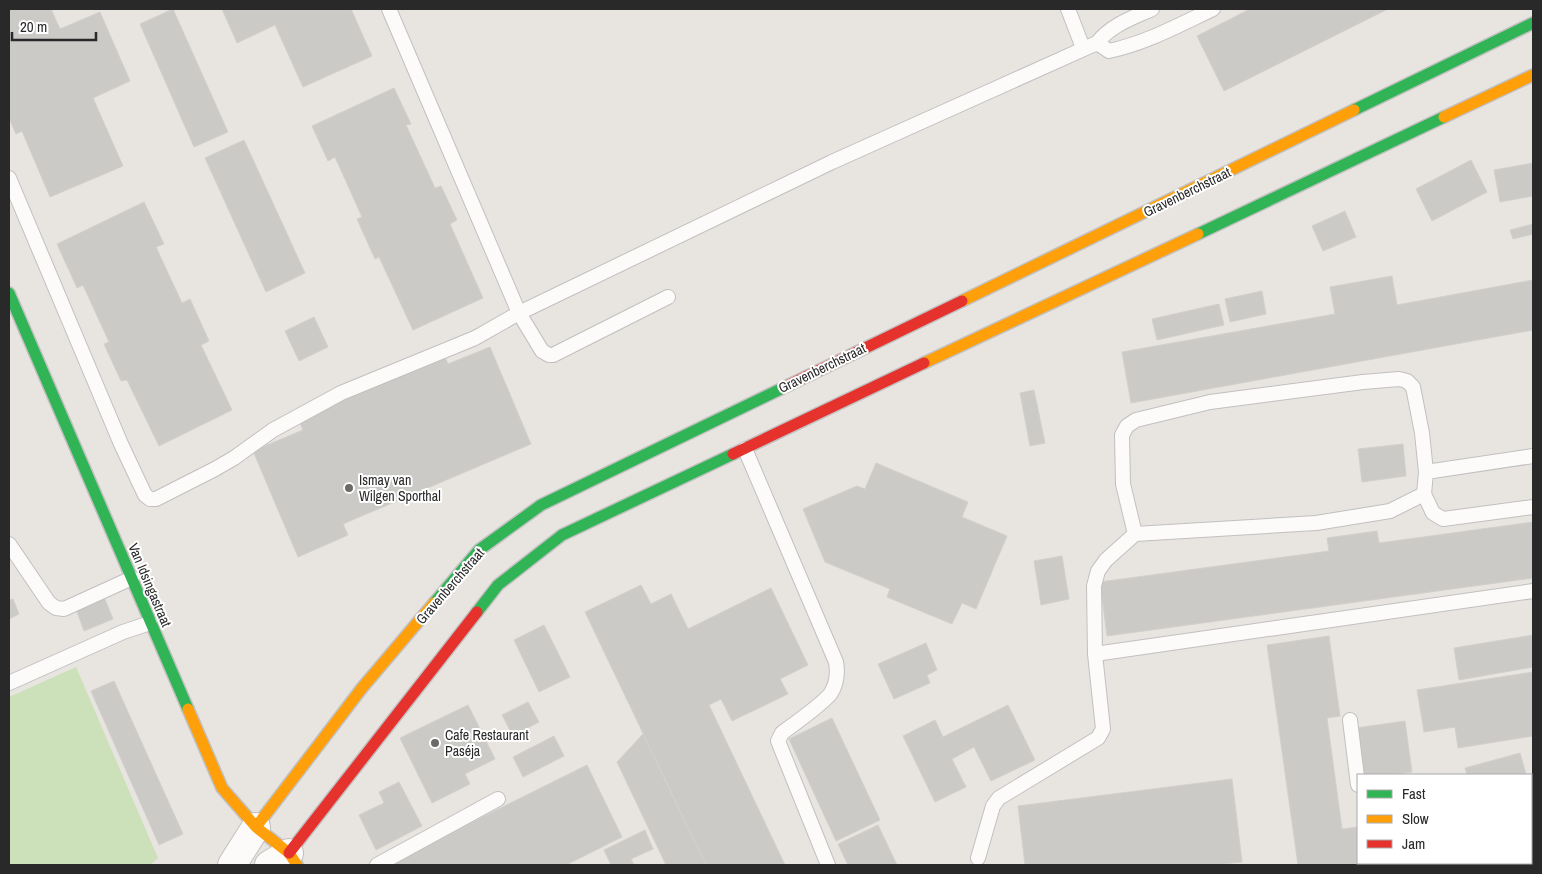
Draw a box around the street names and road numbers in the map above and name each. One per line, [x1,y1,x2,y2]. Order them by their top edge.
street label: Gravenberchstraat [1140,163,1234,221]
street label: Gravenberchstraat [775,339,869,397]
street label: Van Idsingastraat [124,540,176,630]
street label: Gravenberchstraat [412,544,488,628]

